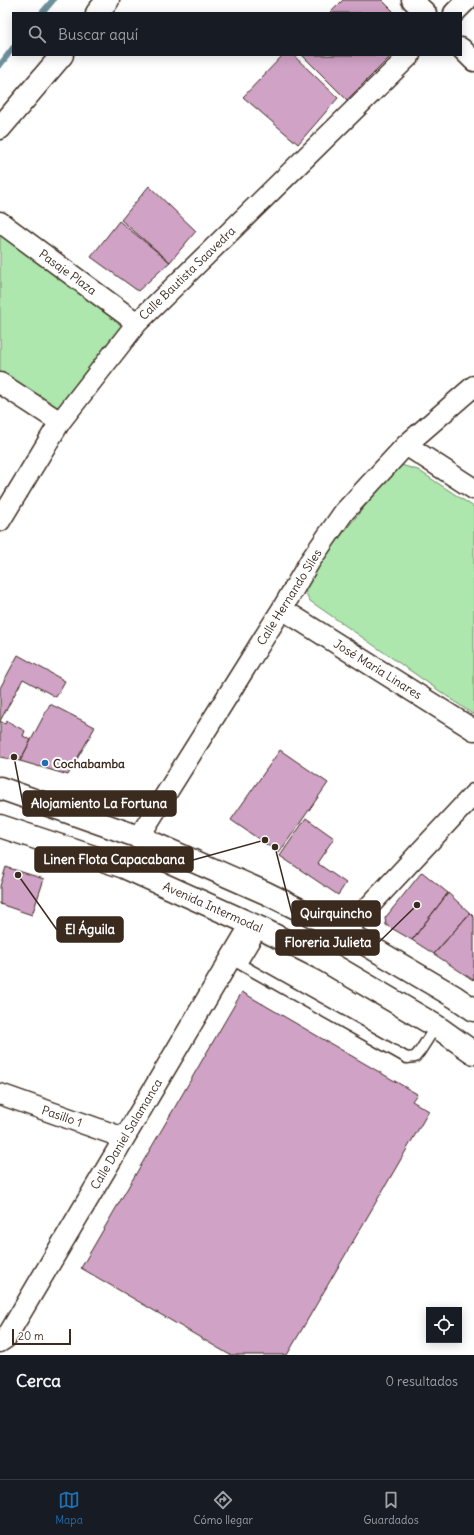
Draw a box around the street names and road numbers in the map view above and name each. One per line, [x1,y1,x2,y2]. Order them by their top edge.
street label: Calle Bautista Saavedra [136,223,238,323]
street label: Pasaje Plaza [36,246,100,298]
street label: Calle Hernando Síles [253,546,325,648]
street label: José María Linares [331,636,425,702]
street label: Avenida Intermodal [161,878,265,936]
street label: Calle Daniel Salamanca [87,1076,165,1192]
street label: Pasillo 1 [40,1102,84,1130]

